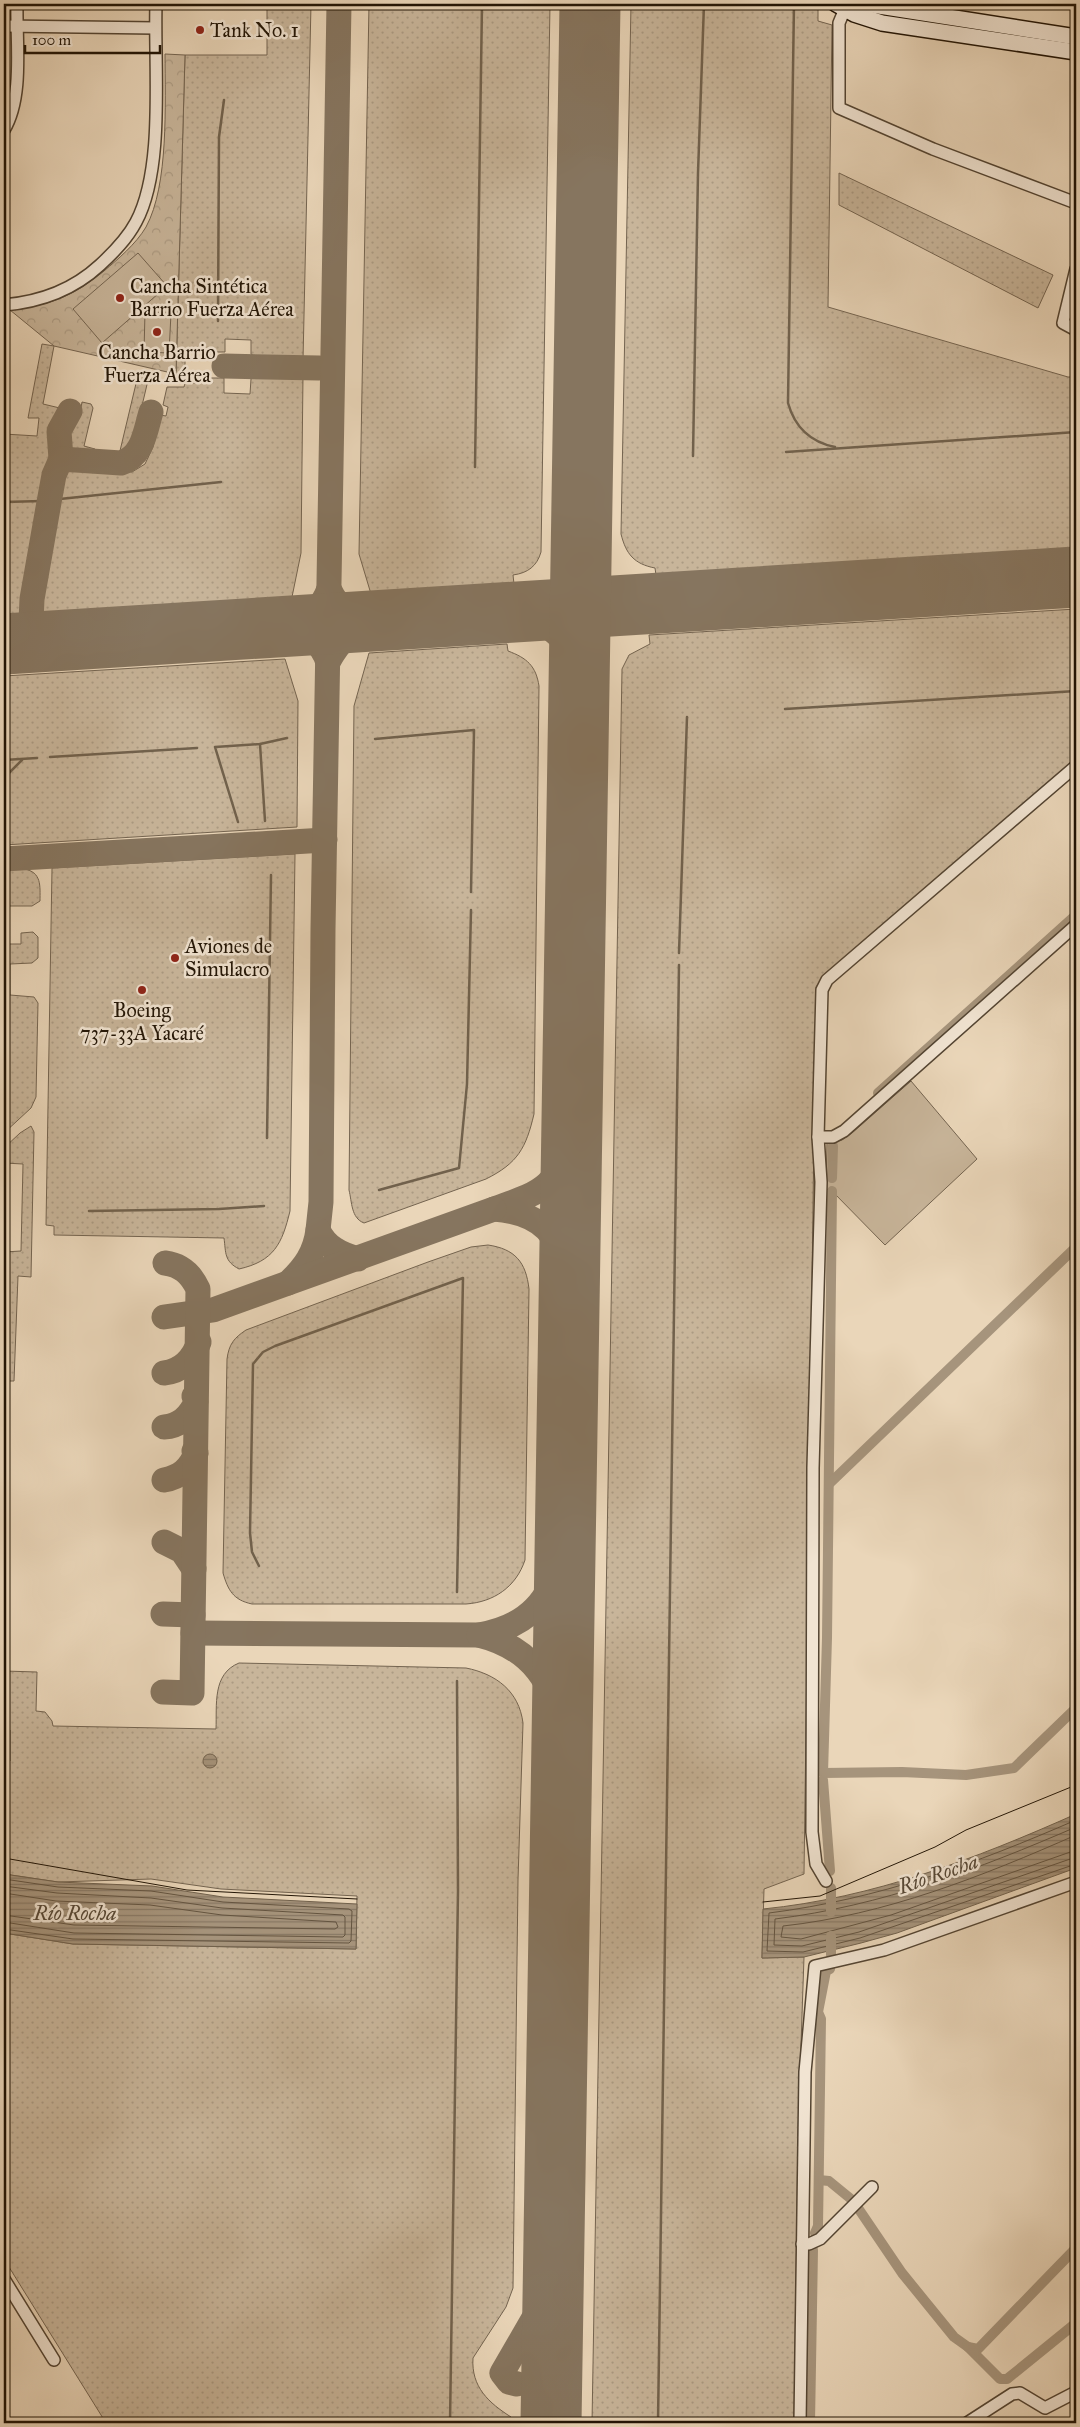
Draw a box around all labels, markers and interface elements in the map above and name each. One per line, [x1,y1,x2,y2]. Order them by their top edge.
place label: Tank No. 1 [210,18,299,42]
scale bar [25,22,160,54]
marker: Tank No. 1 [194,24,206,36]
text: 100 m [32,31,72,49]
place label: Cancha Sintética Barrio Fuerza Aérea [130,274,294,321]
marker: Cancha Sintética Barrio Fuerza Aérea [114,292,126,304]
marker: Cancha Barrio Fuerza Aérea [151,326,163,338]
place label: Cancha Barrio Fuerza Aérea [98,340,216,387]
place label: Aviones de Simulacro [184,934,272,981]
marker: Aviones de Simulacro [169,952,181,964]
marker: Boeing 737-33A Yacaré [136,984,148,996]
place label: Boeing 737-33A Yacaré [80,998,205,1045]
water label: Río Rocha [894,1848,982,1900]
water label: Río Rocha [32,1900,117,1926]

